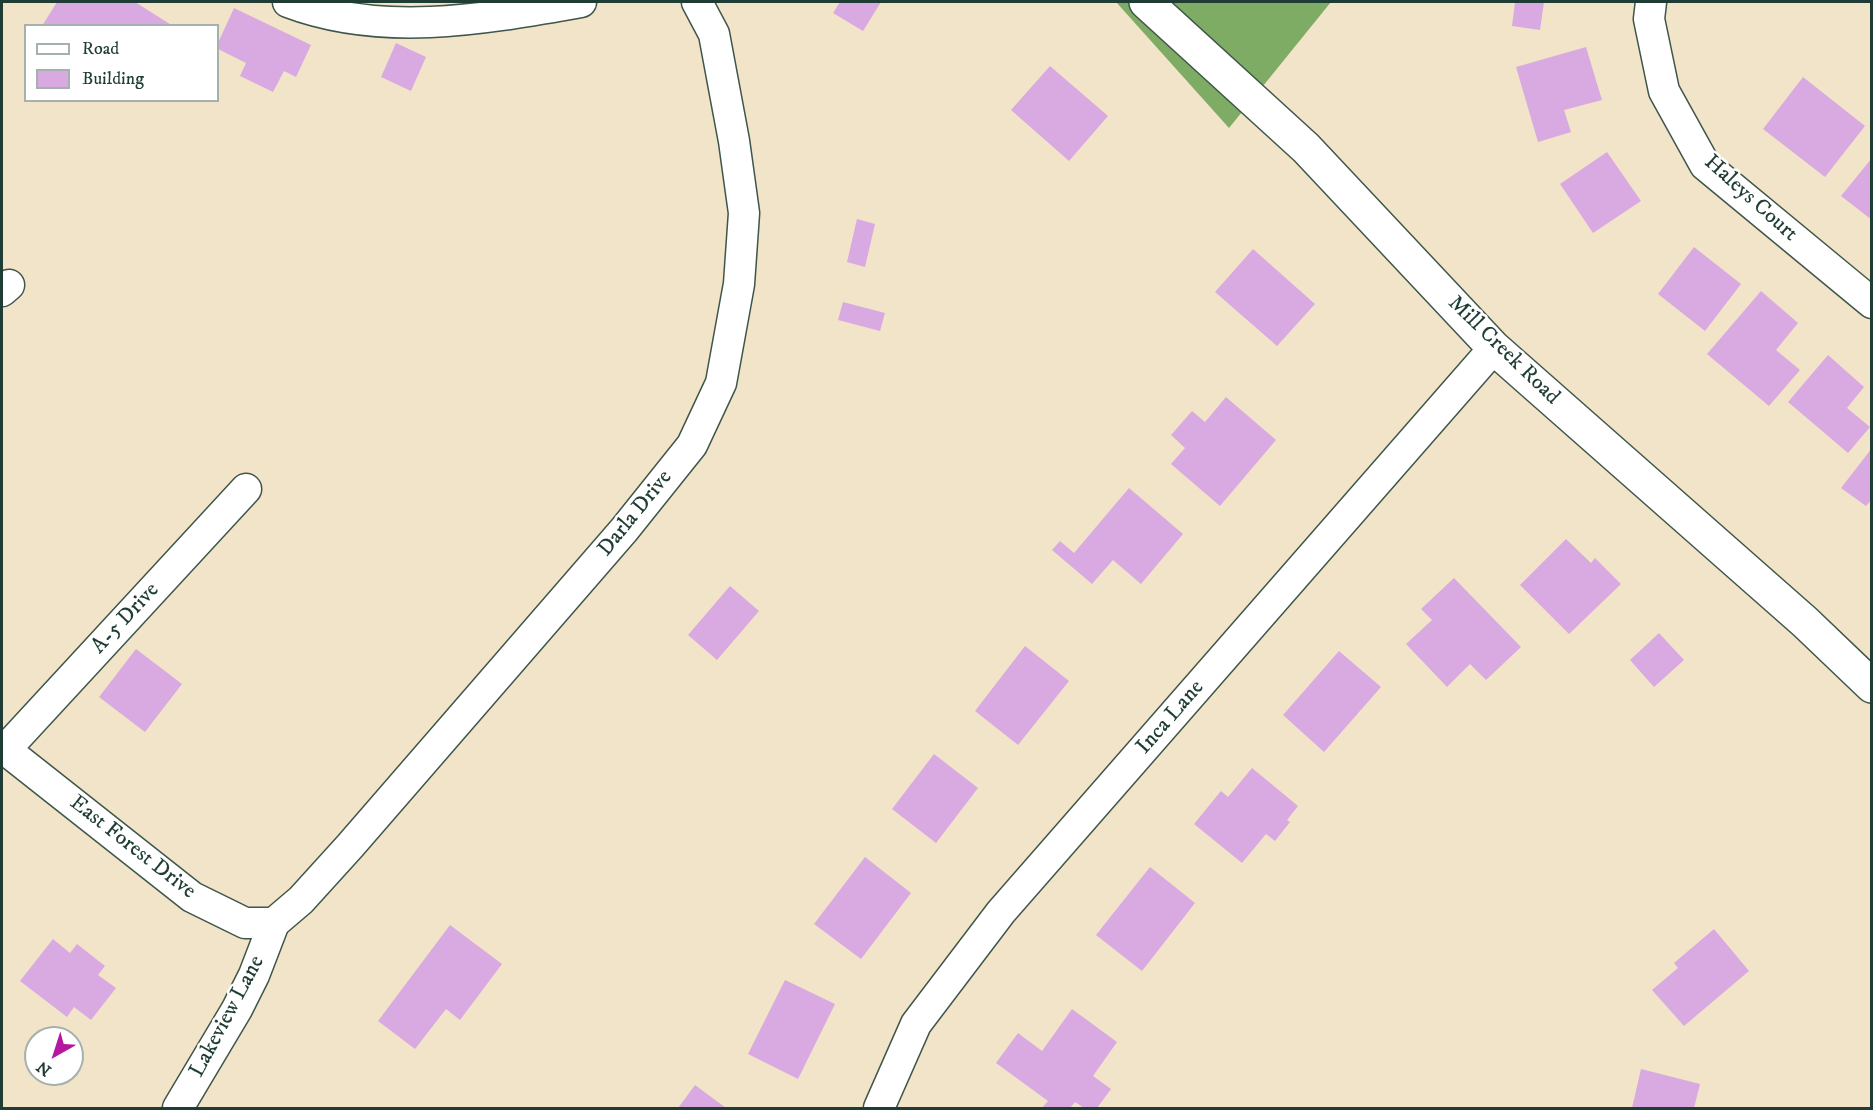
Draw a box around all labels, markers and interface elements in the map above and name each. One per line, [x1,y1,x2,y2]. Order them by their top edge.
legend [24,24,219,102]
text: Road [82,38,119,60]
text: Building [82,68,144,90]
street label: Haleys Court [1698,150,1802,248]
street label: Mill Creek Road [1441,291,1565,411]
street label: Darla Drive [593,465,679,563]
street label: A-5 Drive [86,578,166,660]
street label: Inca Lane [1132,675,1210,761]
street label: East Forest Drive [64,791,200,905]
street label: Lakeview Lane [185,952,271,1082]
north arrow [24,1026,84,1086]
text: N [33,1057,55,1080]

